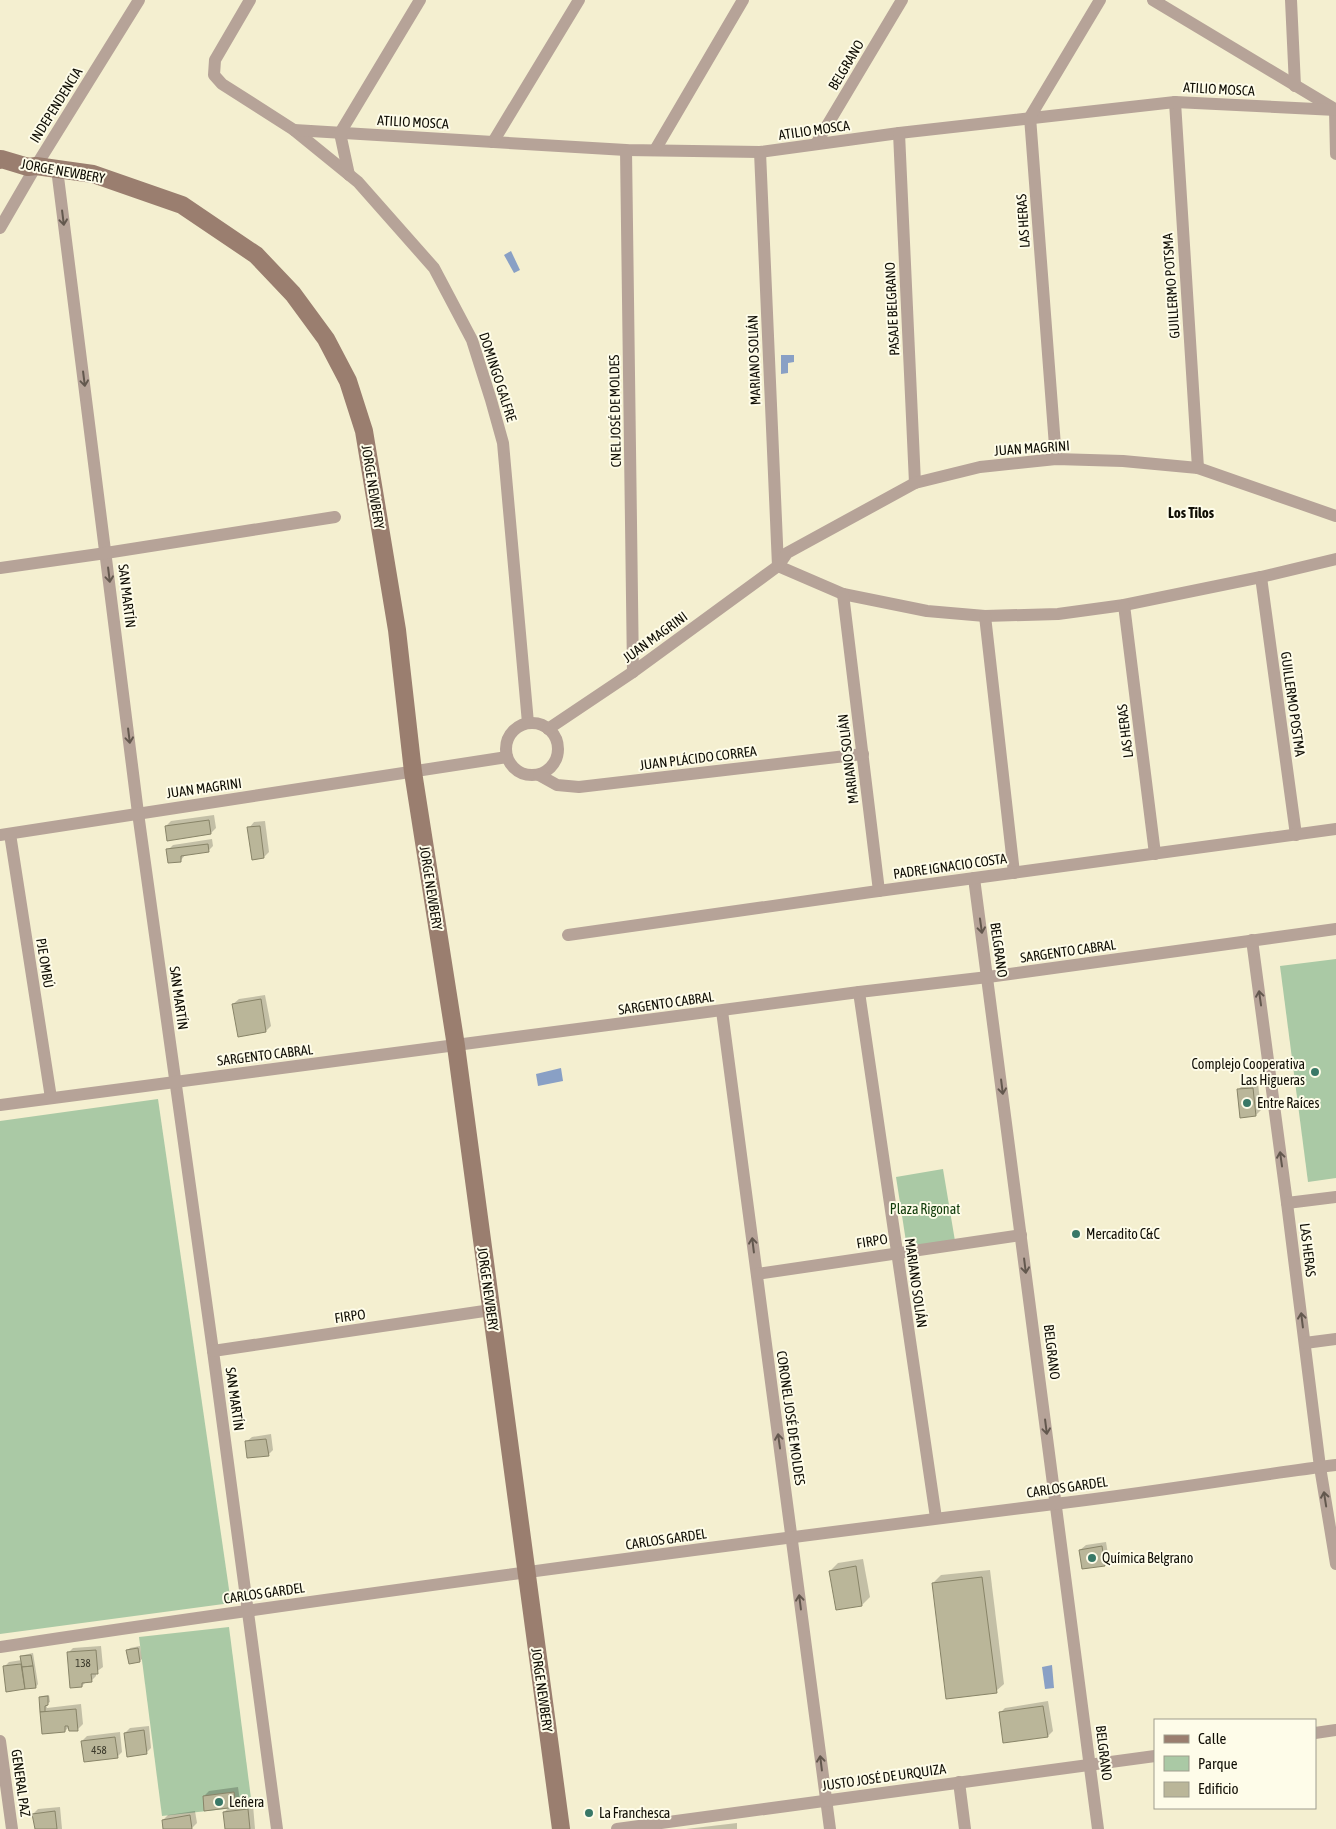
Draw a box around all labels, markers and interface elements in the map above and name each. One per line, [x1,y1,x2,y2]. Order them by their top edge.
street label: BELGRANO [825,37,867,93]
street label: INDEPENDENCIA [27,64,86,146]
street label: ATILIO MOSCA [1183,79,1255,99]
street label: ATILIO MOSCA [377,112,449,132]
street label: ATILIO MOSCA [777,117,851,143]
street label: JORGE NEWBERY [20,156,107,186]
street label: LAS HERAS [1013,193,1033,248]
one-way arrow [59,209,69,225]
street label: GUILLERMO POTSMA [1159,233,1183,339]
street label: PASAJE BELGRANO [882,262,902,356]
street label: MARIANO SOLIÁN [744,315,764,405]
street label: DOMINGO GALFRE [476,330,520,424]
street label: CNEL JOSÉ DE MOLDES [606,354,624,467]
one-way arrow [79,371,89,387]
street label: JUAN MAGRINI [994,437,1070,459]
street label: JORGE NEWBERY [358,444,388,531]
district label: Los Tilos [1168,504,1215,521]
street label: SAN MARTÍN [115,563,139,629]
one-way arrow [104,567,114,583]
street label: JUAN MAGRINI [620,608,690,666]
street label: GUILLERMO POSTMA [1278,650,1308,758]
street label: LAS HERAS [1114,703,1136,759]
street label: MARIANO SOLIÁN [835,713,861,805]
one-way arrow [124,728,134,744]
street label: JUAN PLÁCIDO CORREA [639,743,758,773]
street label: JUAN MAGRINI [165,775,243,801]
street label: JORGE NEWBERY [416,845,446,932]
street label: PADRE IGNACIO COSTA [892,850,1008,882]
one-way arrow [976,918,986,934]
street label: BELGRANO [987,921,1011,979]
street label: SARGENTO CABRAL [1019,936,1117,966]
street label: PJE OMBÚ [33,937,57,989]
street label: SAN MARTÍN [167,965,191,1031]
street label: SARGENTO CABRAL [617,988,715,1018]
one-way arrow [1255,990,1265,1006]
street label: SARGENTO CABRAL [216,1041,314,1069]
place label: Complejo Cooperativa Las Higueras [1192,1056,1305,1088]
marker: Complejo Cooperativa Las Higueras [1309,1066,1321,1078]
one-way arrow [997,1079,1007,1095]
place label: Entre Raíces [1257,1095,1319,1111]
marker: Entre Raíces [1241,1097,1253,1109]
one-way arrow [1276,1152,1286,1168]
park label: Plaza Rigonat [890,1201,960,1217]
street label: LAS HERAS [1297,1222,1319,1278]
place label: Mercadito C&C [1086,1226,1160,1242]
marker: Mercadito C&C [1070,1228,1082,1240]
street label: FIRPO [855,1231,889,1251]
street label: MARIANO SOLIÁN [902,1237,930,1329]
one-way arrow [748,1238,758,1254]
street label: JORGE NEWBERY [474,1246,502,1333]
one-way arrow [1020,1258,1030,1274]
street label: FIRPO [333,1306,367,1326]
one-way arrow [1297,1313,1307,1329]
street label: BELGRANO [1041,1323,1063,1381]
street label: CORONEL JOSÉ DE MOLDES [774,1350,808,1486]
street label: SAN MARTÍN [223,1366,247,1432]
one-way arrow [1041,1419,1051,1435]
one-way arrow [773,1433,783,1449]
street label: CARLOS GARDEL [1025,1473,1109,1501]
one-way arrow [1320,1491,1330,1507]
street label: CARLOS GARDEL [624,1525,708,1553]
place label: Química Belgrano [1102,1550,1193,1566]
marker: Química Belgrano [1086,1552,1098,1564]
street label: CARLOS GARDEL [222,1579,306,1607]
one-way arrow [795,1595,805,1611]
street label: JORGE NEWBERY [528,1647,556,1734]
house number: 138 [75,1657,91,1669]
legend [1154,1719,1316,1809]
street label: BELGRANO [1093,1724,1115,1782]
text: Calle [1198,1730,1227,1747]
house number: 458 [91,1744,107,1756]
street label: GENERAL PAZ [8,1748,34,1818]
text: Parque [1198,1755,1238,1772]
one-way arrow [816,1756,826,1772]
street label: JUSTO JOSÉ DE URQUIZA [821,1760,947,1794]
text: Edificio [1198,1780,1239,1797]
place label: Leñera [229,1794,264,1810]
marker: Leñera [213,1796,225,1808]
place label: La Franchesca [599,1805,670,1821]
marker: La Franchesca [583,1807,595,1819]

